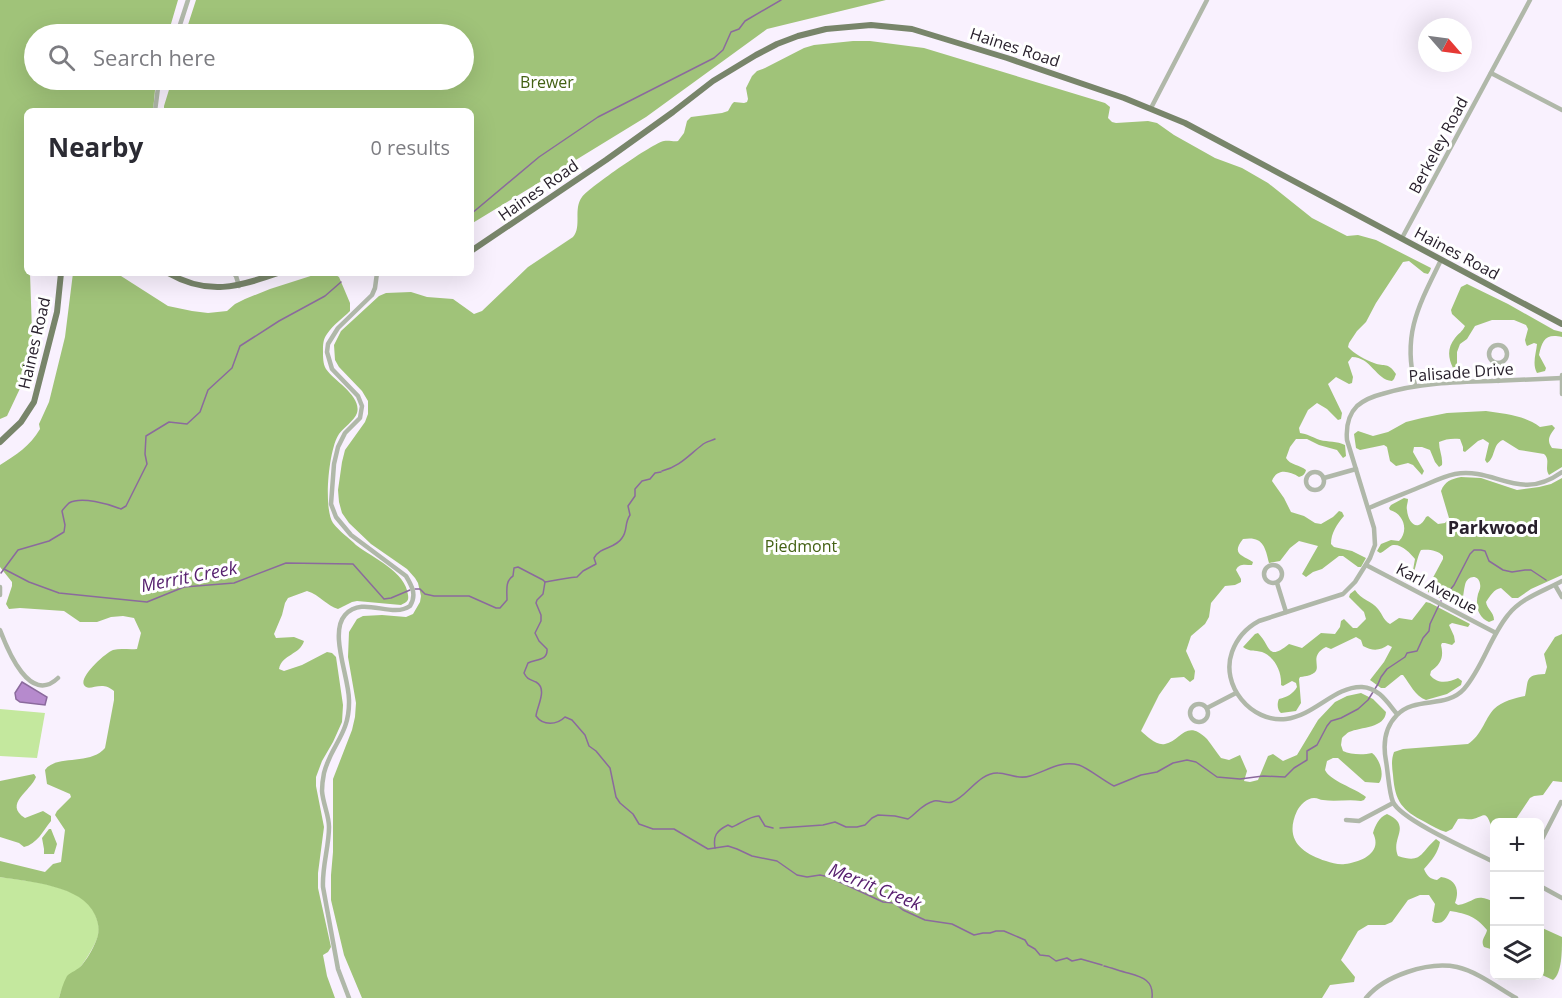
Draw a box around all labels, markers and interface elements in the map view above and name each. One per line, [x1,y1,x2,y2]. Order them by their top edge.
north arrow [1418,18,1472,72]
street label: Haines Road [967,22,1063,72]
search box [24,24,474,90]
icon: search [45,41,78,74]
text: Search here [93,42,216,72]
park label: Brewer [520,71,574,93]
street label: Berkeley Road [1403,93,1473,197]
text: Nearby [48,129,143,165]
text: 0 results [370,134,450,161]
street label: Haines Road [493,154,583,226]
street label: Haines Road [1411,221,1503,285]
street label: Haines Road [13,295,55,391]
street label: Palisade Drive [1408,357,1514,387]
district label: Parkwood [1448,515,1538,539]
park label: Piedmont [765,535,837,557]
water label: Merrit Creek [139,555,240,597]
street label: Karl Avenue [1392,557,1482,619]
map controls [1490,818,1544,980]
button: + [1490,818,1544,872]
water label: Merrit Creek [826,857,926,916]
button: − [1490,872,1544,926]
button: layers [1490,926,1544,980]

